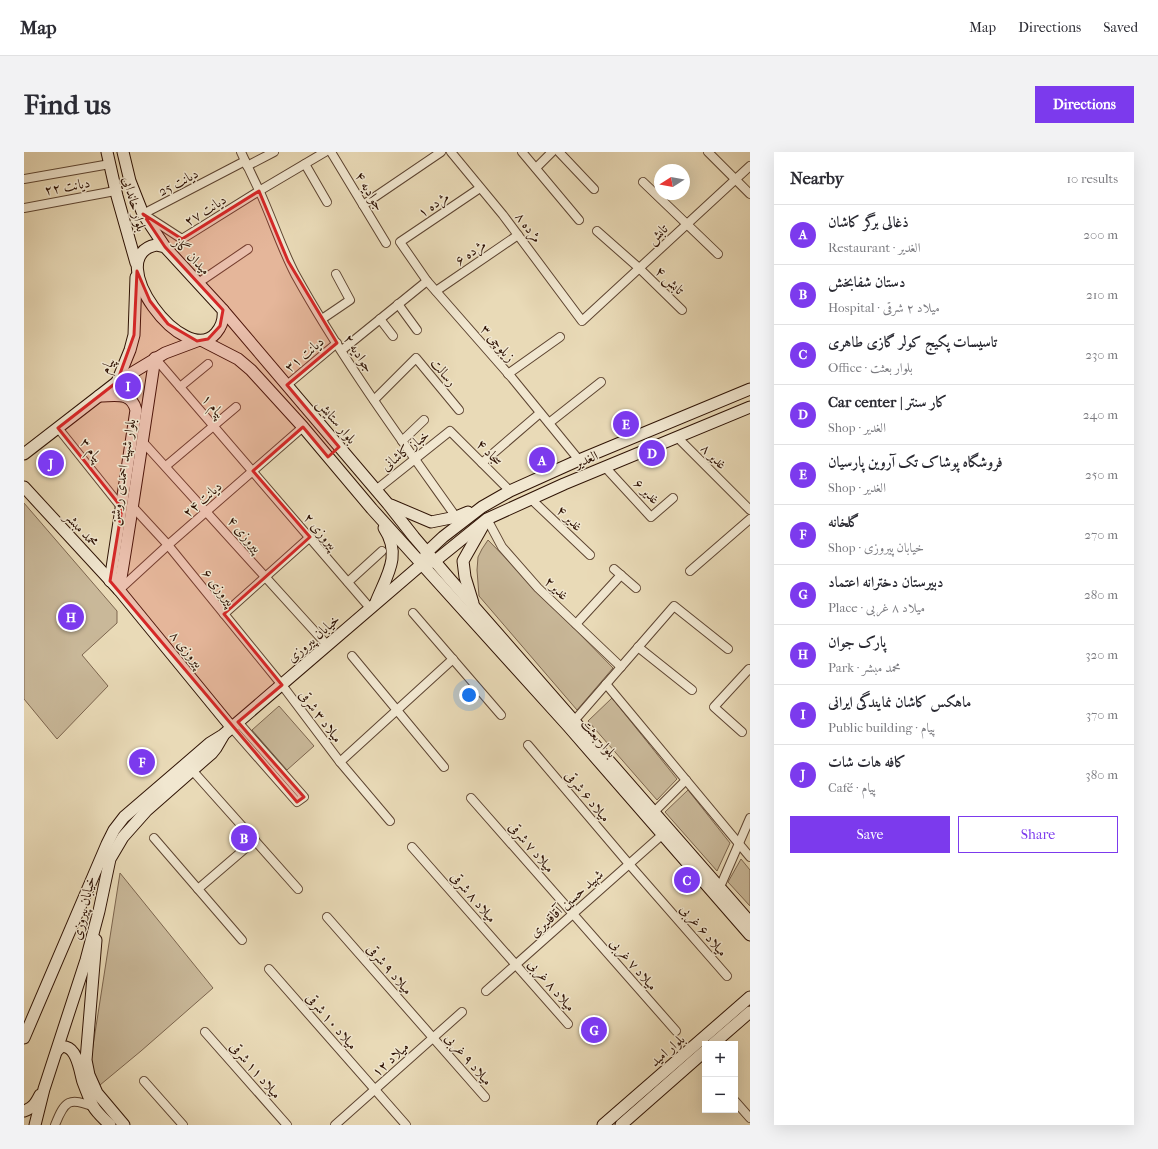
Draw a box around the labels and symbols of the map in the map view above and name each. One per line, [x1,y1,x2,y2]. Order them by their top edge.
north arrow [654,164,690,200]
street label: دیانت 25 [155,165,201,200]
street label: جوادیه ۴ [351,169,388,214]
street label: دیانت ۲۲ [43,174,91,199]
street label: بلوار خاندایی [118,175,150,234]
street label: مژده ۱ [414,188,453,222]
street label: دیانت ۲۷ [181,191,229,230]
street label: مژده ۸ [511,209,546,247]
street label: تابش [643,220,672,249]
street label: میدان گاز [168,233,214,279]
street label: مژده ۶ [451,236,490,270]
street label: تابش ۴ [651,263,688,299]
street label: زیلوچی ۳ [477,321,519,366]
street label: جوادیه ۲ [340,331,377,376]
street label: دیانت ۳۱ [281,333,327,376]
street label: پیام [96,354,122,378]
street label: رسالت [427,355,460,390]
pin: I [115,371,141,401]
street label: پیام ۱ [195,390,229,425]
street label: بلوار ستایش [312,395,361,448]
pin: E [613,409,639,439]
street label: بلوار شهید احمدی روشن [106,417,140,527]
street label: خباز کاشانی [378,426,433,475]
street label: پیام ۳ [73,434,107,469]
street label: سجاد ۴ [473,436,506,469]
pin: D [639,438,665,468]
street label: غدیر ۸ [697,440,730,473]
pin: A [529,445,555,475]
street label: الغدیر [570,447,600,473]
pin: J [38,448,64,478]
street label: غدیر ۶ [630,475,663,508]
street label: دیانت ۲۴ [179,478,225,521]
street label: غدیر ۴ [553,502,586,535]
street label: محمد مبشر [59,507,102,551]
street label: پیروزی ۲ [298,509,342,556]
street label: پیروزی ۴ [222,513,266,558]
street label: پیروزی ۶ [197,565,240,612]
street label: غدیر۲ [541,573,572,604]
pin: H [58,602,84,632]
street label: خیابان پیروزی [283,611,345,668]
street label: پیروزی ۸ [165,627,208,674]
your location [459,685,479,705]
street label: میلاد ۳ شرقی [294,687,346,747]
street label: بلوار بعثت [577,715,620,761]
pin: F [129,747,155,777]
street label: میلاد ۶ شرقی [561,767,614,826]
street label: میلاد ۷ شرقی [504,819,558,877]
pin: B [231,823,257,853]
pin: C [674,865,700,895]
street label: شهید حسین آقاقدیری [526,866,608,942]
street label: میلاد ۸ شرقی [446,869,500,927]
street label: خیابان پیروزی [68,875,101,942]
street label: میلاد ۶ غربی [676,901,731,961]
street label: میلاد ۷ غربی [606,935,661,995]
street label: میلاد ۹ شرقی [362,941,416,999]
street label: میلاد ۸ غربی [524,956,579,1016]
street label: میلاد ۱۰ شرقی [302,989,361,1054]
pin: G [581,1015,607,1045]
street label: میلاد ۹ غربی [441,1030,496,1090]
street label: بلوار امید [646,1030,689,1070]
street label: میلاد ۱۱ شرقی [226,1038,285,1103]
street label: میلاد ۱۲ [368,1038,412,1080]

